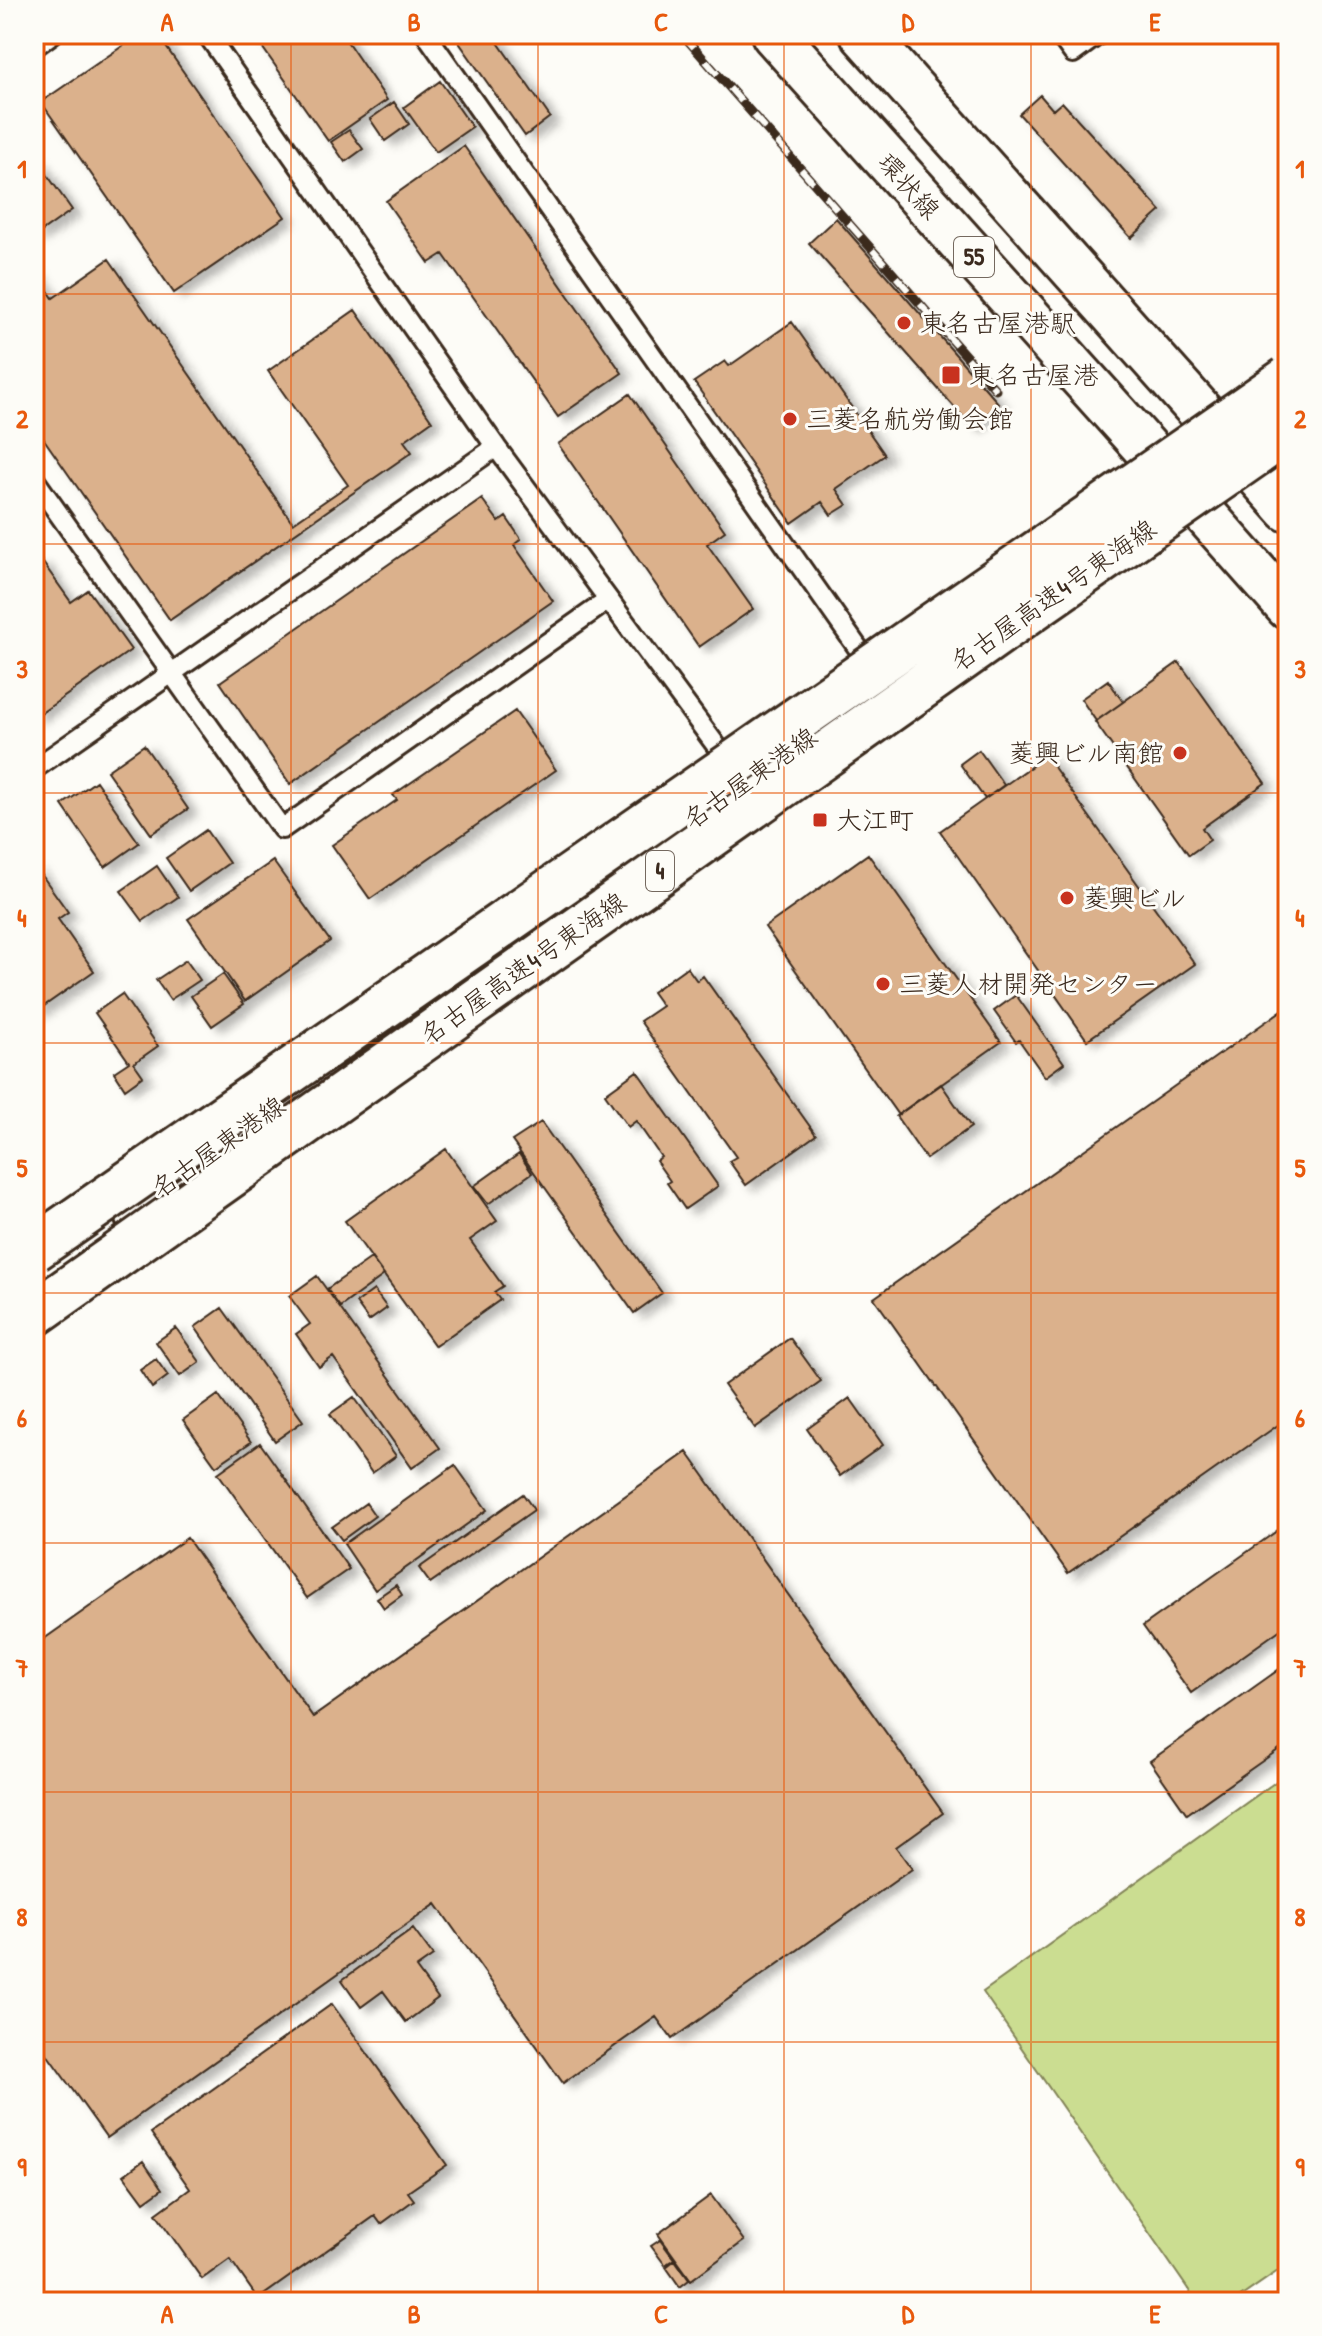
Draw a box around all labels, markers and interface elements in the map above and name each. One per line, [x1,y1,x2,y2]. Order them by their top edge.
text: A [161,4,174,39]
text: B [407,4,421,39]
text: C [654,4,668,39]
text: D [902,4,915,39]
text: E [1149,4,1161,39]
street label: 環状線 [870,145,948,226]
text: 1 [17,151,27,186]
text: 1 [1295,151,1305,186]
road number: 55 [954,237,994,277]
place label: 東名古屋港駅 [920,305,1076,340]
marker: 東名古屋港駅 [895,314,913,332]
place label: 東名古屋港 [969,357,1099,392]
marker: 東名古屋港 [940,364,962,386]
text: 2 [16,401,29,436]
place label: 三菱名航労働会館 [806,401,1014,436]
text: 2 [1294,401,1307,436]
marker: 三菱名航労働会館 [781,410,799,428]
street label: 名古屋高速4号東海線 [943,510,1163,679]
text: 3 [16,651,28,686]
text: 3 [1294,651,1306,686]
street label: 名古屋東港線 [676,719,824,837]
place label: 菱興ビル南館 [1009,735,1164,770]
marker: 菱興ビル南館 [1171,744,1189,762]
place label: 大江町 [836,802,914,837]
marker: 大江町 [811,811,829,829]
road number: 4 [646,851,674,891]
place label: 菱興ビル [1083,880,1186,915]
street label: 名古屋高速4号東海線 [413,883,633,1052]
marker: 菱興ビル [1058,889,1076,907]
text: 4 [17,900,27,935]
text: 4 [1295,900,1305,935]
place label: 三菱人材開発センター [899,966,1158,1001]
marker: 三菱人材開発センター [874,975,892,993]
street label: 名古屋東港線 [144,1088,292,1206]
text: 5 [17,1150,28,1185]
text: 5 [1295,1150,1306,1185]
text: 6 [17,1400,28,1435]
text: 6 [1295,1400,1306,1435]
text: 7 [15,1650,29,1685]
text: 7 [1293,1650,1307,1685]
text: 8 [16,1899,28,1934]
text: 8 [1294,1899,1306,1934]
text: 9 [17,2149,27,2184]
text: 9 [1295,2149,1305,2184]
text: A [161,2296,174,2331]
text: B [407,2296,421,2331]
text: C [654,2296,668,2331]
text: D [902,2296,915,2331]
text: E [1149,2296,1161,2331]

